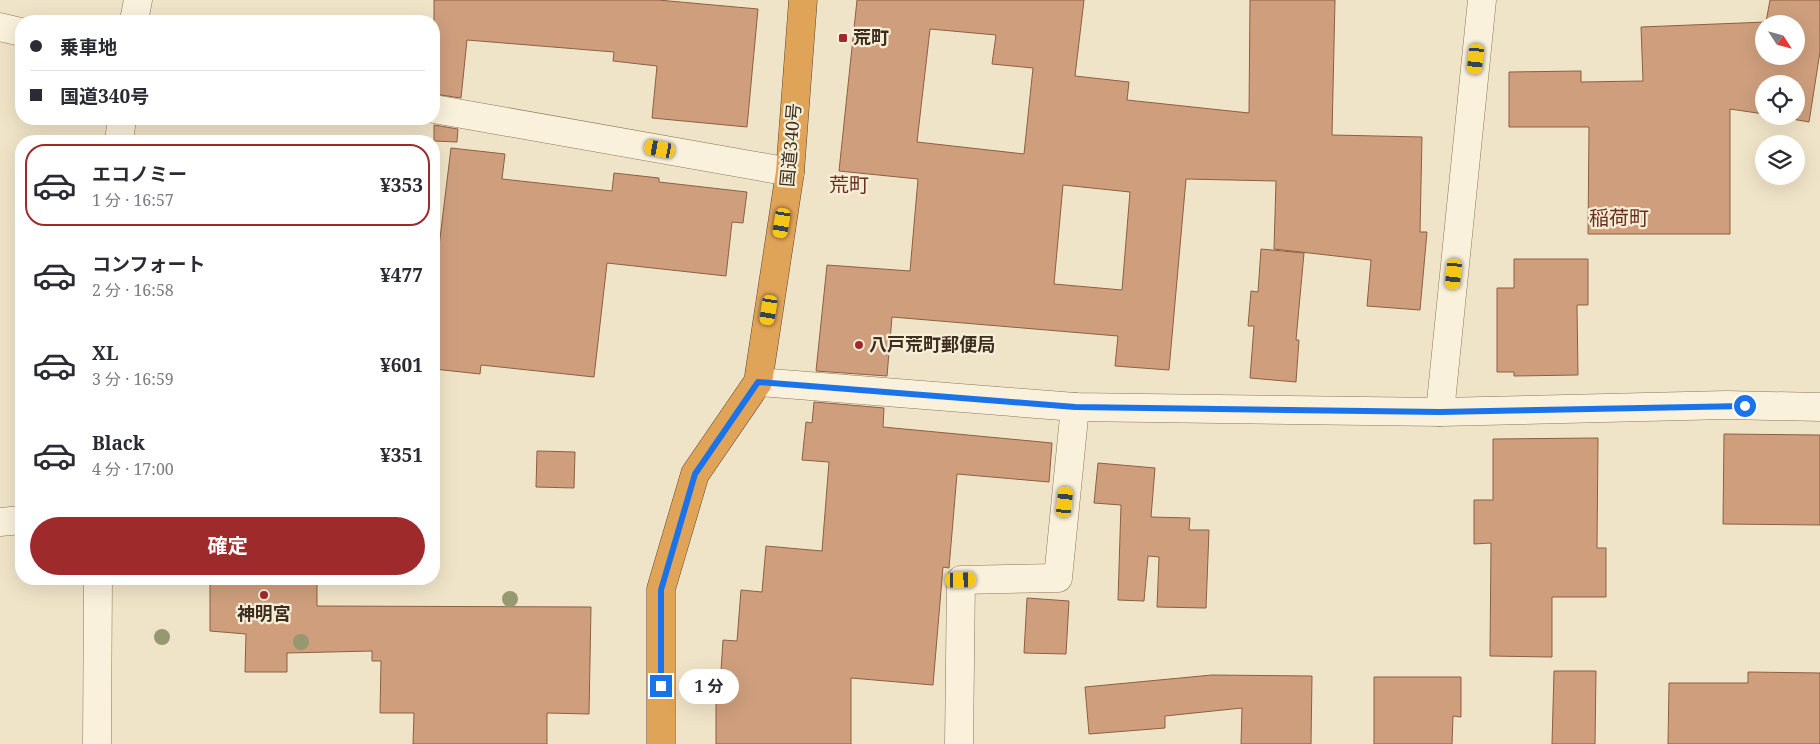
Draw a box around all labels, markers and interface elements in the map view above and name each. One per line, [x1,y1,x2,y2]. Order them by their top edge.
north arrow [1755,15,1805,65]
map controls [1755,15,1805,185]
place label: 荒町 [853,25,889,49]
marker: 荒町 [837,32,849,44]
text: 乗車地 [60,34,117,60]
car [1466,43,1485,75]
button: locate [1755,75,1805,125]
text: 国道340号 [60,83,149,109]
street label: 国道340号 [774,102,806,188]
button: layers [1755,135,1805,185]
car [643,139,676,159]
text: エコノミー [92,161,187,187]
icon: car [32,163,77,208]
district label: 荒町 [829,171,869,198]
text: ¥353 [380,172,423,198]
text: 1 分 · 16:57 [92,189,174,211]
district label: 稲荷町 [1589,204,1649,231]
car [772,207,791,239]
text: コンフォート [92,251,205,277]
icon: car [32,253,77,298]
car [1444,258,1463,290]
text: ¥477 [380,262,423,288]
text: 2 分 · 16:58 [92,279,174,301]
car [759,294,778,326]
place label: 八戸荒町郵便局 [869,332,995,356]
marker: 八戸荒町郵便局 [853,339,865,351]
text: XL [92,340,118,366]
icon: car [32,343,77,388]
text: ¥601 [380,352,423,378]
text: 3 分 · 16:59 [92,368,174,390]
route start [1734,395,1756,417]
text: Black [92,430,145,456]
icon: car [32,433,77,478]
text: ¥351 [380,442,423,468]
text: 4 分 · 17:00 [92,458,174,480]
car [1055,486,1074,518]
button: 確定 [30,517,425,575]
car [945,572,976,588]
marker: 神明宮 [258,589,270,601]
place label: 神明宮 [237,601,291,625]
callout: 1 分 [678,668,738,704]
route end [650,675,672,697]
text: 1 分 [694,675,724,697]

